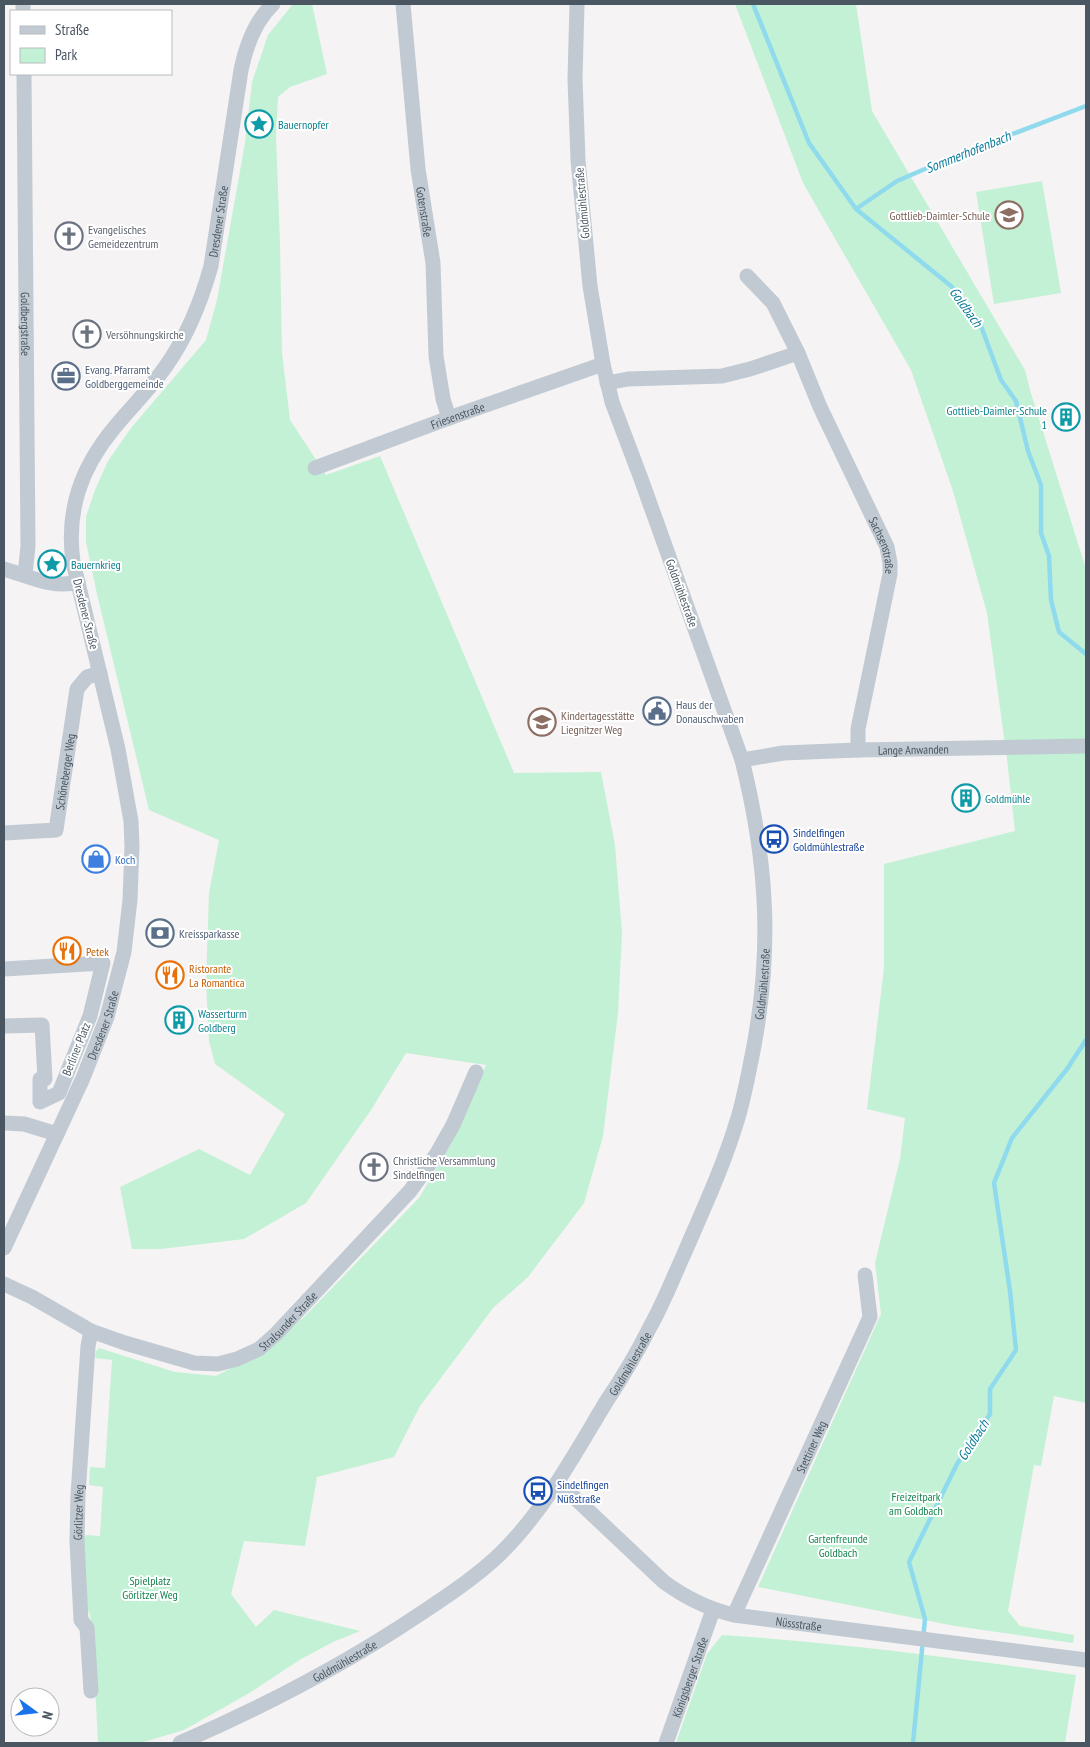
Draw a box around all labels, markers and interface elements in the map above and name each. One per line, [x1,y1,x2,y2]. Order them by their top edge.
legend [10,10,172,75]
text: Straße [55,20,89,39]
text: Park [55,45,77,64]
place icon: Bauernopfer [244,109,274,139]
place label: Bauernopfer [278,117,329,132]
water label: Sommerhofenbach [923,126,1014,177]
street label: Goldmühlestraße [571,167,593,239]
street label: Dresdener Straße [205,184,231,258]
street label: Gotenstraße [413,185,436,238]
school or university icon: Gottlieb-Daimler-Schule [994,200,1024,230]
place label: Gottlieb-Daimler-Schule [890,208,990,223]
church icon: Evangelisches Gemeidezentrum [54,221,84,251]
place label: Evangelisches Gemeidezentrum [88,222,158,251]
water label: Goldbach [945,283,987,331]
street label: Goldbergstraße [18,292,34,356]
church icon: Versöhnungskirche [72,319,102,349]
place label: Versöhnungskirche [105,327,184,342]
office icon: Evang. Pfarramt Goldberggemeinde [51,361,81,391]
place label: Evang. Pfarramt Goldberggemeinde [85,362,164,391]
street label: Friesenstraße [428,399,487,432]
building icon: Gottlieb-Daimler-Schule 1 [1051,402,1081,432]
place label: Gottlieb-Daimler-Schule 1 [947,403,1047,432]
street label: Sachsenstraße [866,514,898,574]
place icon: Bauernkrieg [37,549,67,579]
place label: Bauernkrieg [71,557,121,572]
street label: Goldmühlestraße [663,557,701,629]
street label: Dresdener Straße [70,577,102,651]
public building icon: Haus der Donauschwaben [642,696,672,726]
place label: Haus der Donauschwaben [676,697,744,726]
school or university icon: Kindertagesstätte Liegnitzer Weg [527,707,557,737]
place label: Kindertagesstätte Liegnitzer Weg [561,708,634,737]
street label: Schöneberger Weg [52,732,78,811]
street label: Lange Anwanden [878,741,949,757]
building icon: Goldmühle [951,783,981,813]
place label: Goldmühle [985,791,1030,806]
bus stop icon: Sindelfingen Goldmühlestraße [759,824,789,854]
place label: Sindelfingen Goldmühlestraße [793,825,864,854]
shop icon: Koch [81,844,111,874]
place label: Koch [115,852,135,867]
bank icon: Kreissparkasse [145,918,175,948]
place label: Kreissparkasse [179,926,240,941]
restaurant icon: Petek [52,936,82,966]
place label: Petek [86,944,109,959]
street label: Goldmühlestraße [751,948,772,1021]
restaurant icon: Ristorante La Romantica [155,960,185,990]
place label: Ristorante La Romantica [189,961,245,990]
street label: Dresdener Straße [83,989,121,1062]
building icon: Wasserturm Goldberg [164,1005,194,1035]
place label: Wasserturm Goldberg [198,1006,247,1035]
street label: Berliner Platz [59,1020,93,1078]
church icon: Christliche Versammlung Sindelfingen [359,1152,389,1182]
place label: Christliche Versammlung Sindelfingen [393,1153,495,1182]
street label: Stralsunder Straße [255,1288,320,1354]
street label: Goldmühlestraße [605,1329,654,1398]
water label: Goldbach [953,1415,993,1464]
street label: Stettiner Weg [792,1418,829,1475]
bus stop icon: Sindelfingen Nüßstraße [523,1476,553,1506]
place label: Sindelfingen Nüßstraße [557,1477,609,1506]
street label: Görlitzer Weg [70,1484,86,1540]
park label: Freizeitpark am Goldbach [889,1489,943,1518]
park label: Gartenfreunde Goldbach [808,1531,868,1560]
park label: Spielplatz Görlitzer Weg [122,1573,178,1602]
street label: Nüssstraße [775,1613,823,1634]
street label: Königsberger Straße [668,1635,711,1719]
street label: Goldmühlestraße [310,1636,379,1685]
north arrow [10,1687,60,1737]
text: N [38,1709,57,1721]

